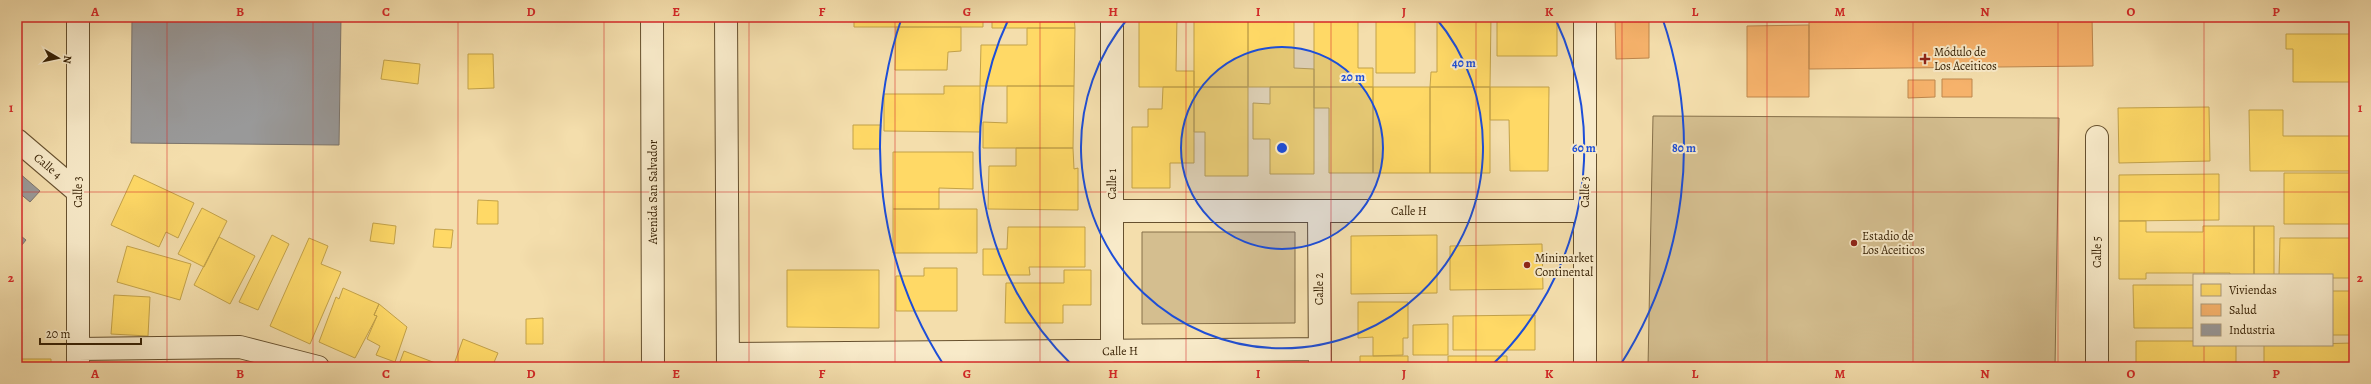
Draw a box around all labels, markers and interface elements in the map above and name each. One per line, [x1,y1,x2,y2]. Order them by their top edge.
text: A [90,3,100,20]
text: B [236,3,244,20]
text: C [382,3,390,20]
text: D [526,3,536,20]
text: E [672,3,680,20]
text: F [819,3,826,20]
text: G [963,3,971,20]
text: H [1108,3,1118,20]
text: I [1256,3,1261,20]
text: J [1402,3,1406,20]
text: K [1545,3,1554,20]
text: L [1692,3,1699,20]
text: M [1835,3,1846,20]
text: N [1980,3,1990,20]
text: O [2127,3,2136,20]
text: P [2272,3,2280,20]
north arrow [38,38,78,78]
place label: Módulo de Los Aceiticos [1934,44,1997,74]
marker: Módulo de Los Aceiticos [1919,53,1931,65]
text: N [59,54,75,65]
text: 40 m [1452,55,1476,71]
text: 20 m [1341,69,1365,85]
text: 1 [9,99,14,116]
text: 1 [2358,99,2363,116]
street label: Avenida San Salvador [645,139,661,245]
text: 60 m [1572,140,1596,156]
text: 80 m [1672,140,1696,156]
centre of rings [1275,141,1289,155]
street label: Calle 4 [31,150,66,183]
street label: Calle 1 [1104,169,1120,199]
street label: Calle 3 [70,176,86,208]
street label: Calle 3 [1577,176,1593,208]
street label: Calle H [1391,203,1427,219]
place label: Estadio de Los Aceiticos [1862,228,1925,258]
street label: Calle 5 [2089,236,2105,268]
marker: Estadio de Los Aceiticos [1849,238,1859,248]
place label: Minimarket Continental [1535,250,1594,280]
marker: Minimarket Continental [1522,260,1532,270]
text: 2 [8,269,15,286]
text: 2 [2357,269,2364,286]
street label: Calle 2 [1311,272,1327,305]
legend [2193,274,2333,346]
text: Viviendas [2228,282,2277,298]
text: Salud [2229,302,2257,318]
scale bar [40,320,141,346]
text: Industria [2229,322,2275,338]
text: 20 m [46,326,70,342]
street label: Calle H [1102,343,1138,359]
text: A [90,365,100,382]
text: B [236,365,244,382]
text: C [382,365,390,382]
text: D [526,365,536,382]
text: E [672,365,680,382]
text: F [819,365,826,382]
text: G [963,365,971,382]
text: H [1108,365,1118,382]
text: I [1256,365,1261,382]
text: J [1402,365,1406,382]
text: K [1545,365,1554,382]
text: L [1692,365,1699,382]
text: M [1835,365,1846,382]
text: N [1980,365,1990,382]
text: O [2127,365,2136,382]
text: P [2272,365,2280,382]

